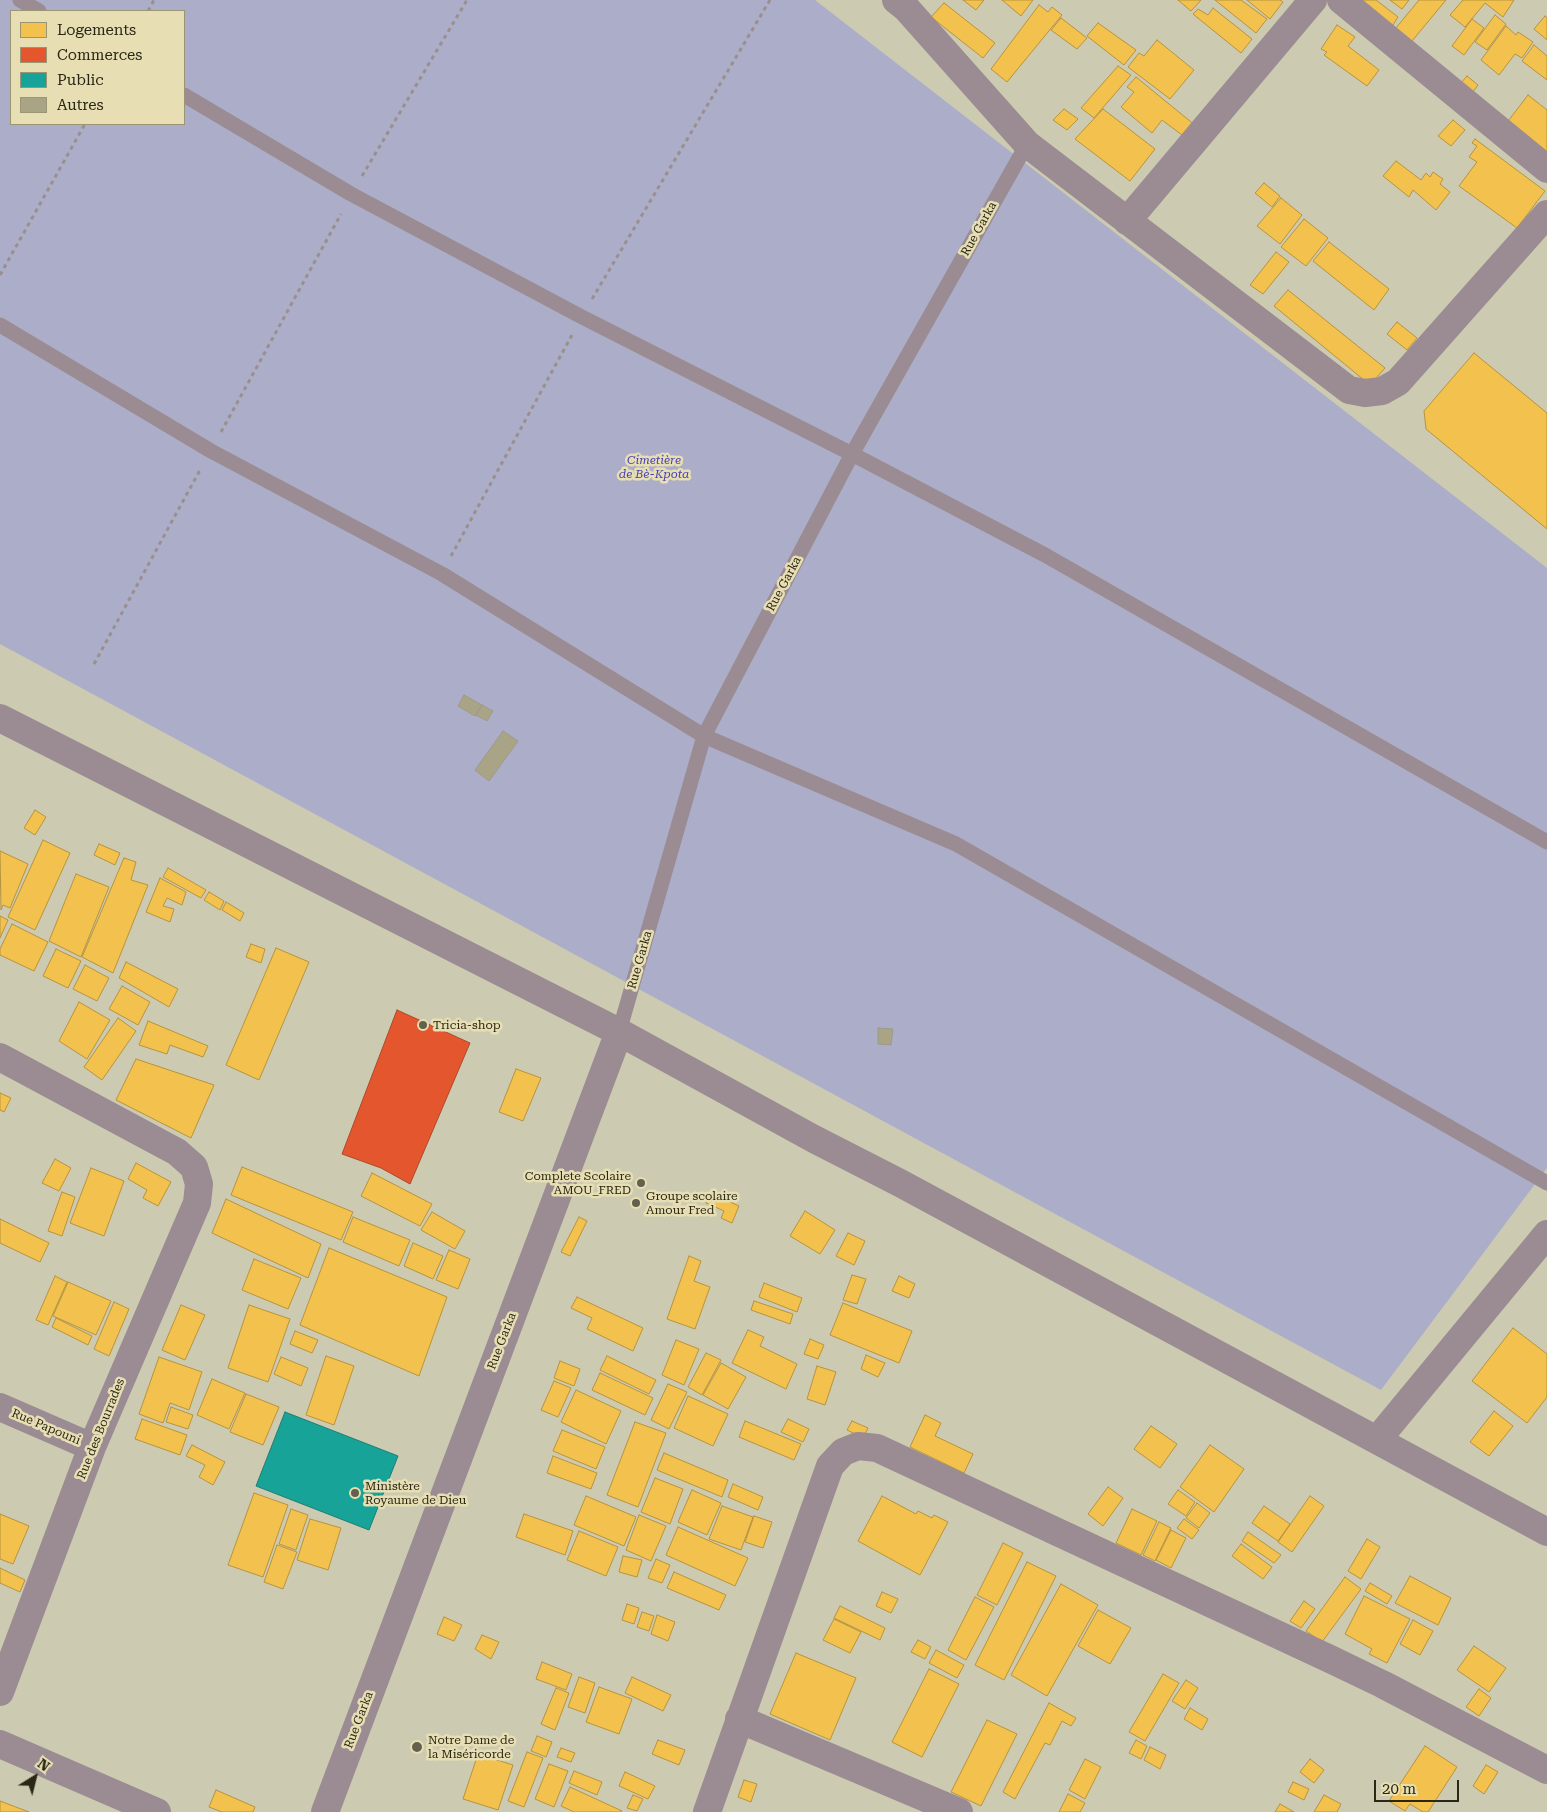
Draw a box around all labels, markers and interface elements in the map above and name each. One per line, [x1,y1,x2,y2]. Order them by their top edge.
legend [10,10,185,125]
text: Logements [57,21,136,39]
text: Commerces [57,46,142,64]
text: Public [57,71,104,89]
text: Autres [57,96,104,114]
street label: Rue Garka [958,199,1000,259]
park label: Cimetière de Bè-Kpota [619,453,689,481]
street label: Rue Garka [764,554,804,614]
street label: Rue Garka [625,929,655,991]
place label: Tricia-shop [433,1018,501,1032]
marker: Tricia-shop [417,1019,429,1031]
place label: Complete Scolaire AMOU_FRED [525,1169,631,1197]
marker: Complete Scolaire AMOU_FRED [635,1177,647,1189]
place label: Groupe scolaire Amour Fred [646,1189,738,1217]
marker: Groupe scolaire Amour Fred [630,1197,642,1209]
street label: Rue Garka [485,1310,519,1372]
street label: Rue des Bourrades [74,1377,128,1481]
street label: Rue Papouni [9,1406,83,1448]
place label: Ministère Royaume de Dieu [365,1479,466,1507]
marker: Ministère Royaume de Dieu [349,1487,361,1499]
street label: Rue Garka [342,1689,376,1751]
place label: Notre Dame de la Miséricorde [428,1733,514,1761]
marker: Notre Dame de la Miséricorde [410,1740,424,1754]
north arrow [10,1752,60,1802]
text: N [35,1755,53,1775]
scale bar [1377,1770,1462,1802]
text: 20 m [1382,1780,1416,1798]

